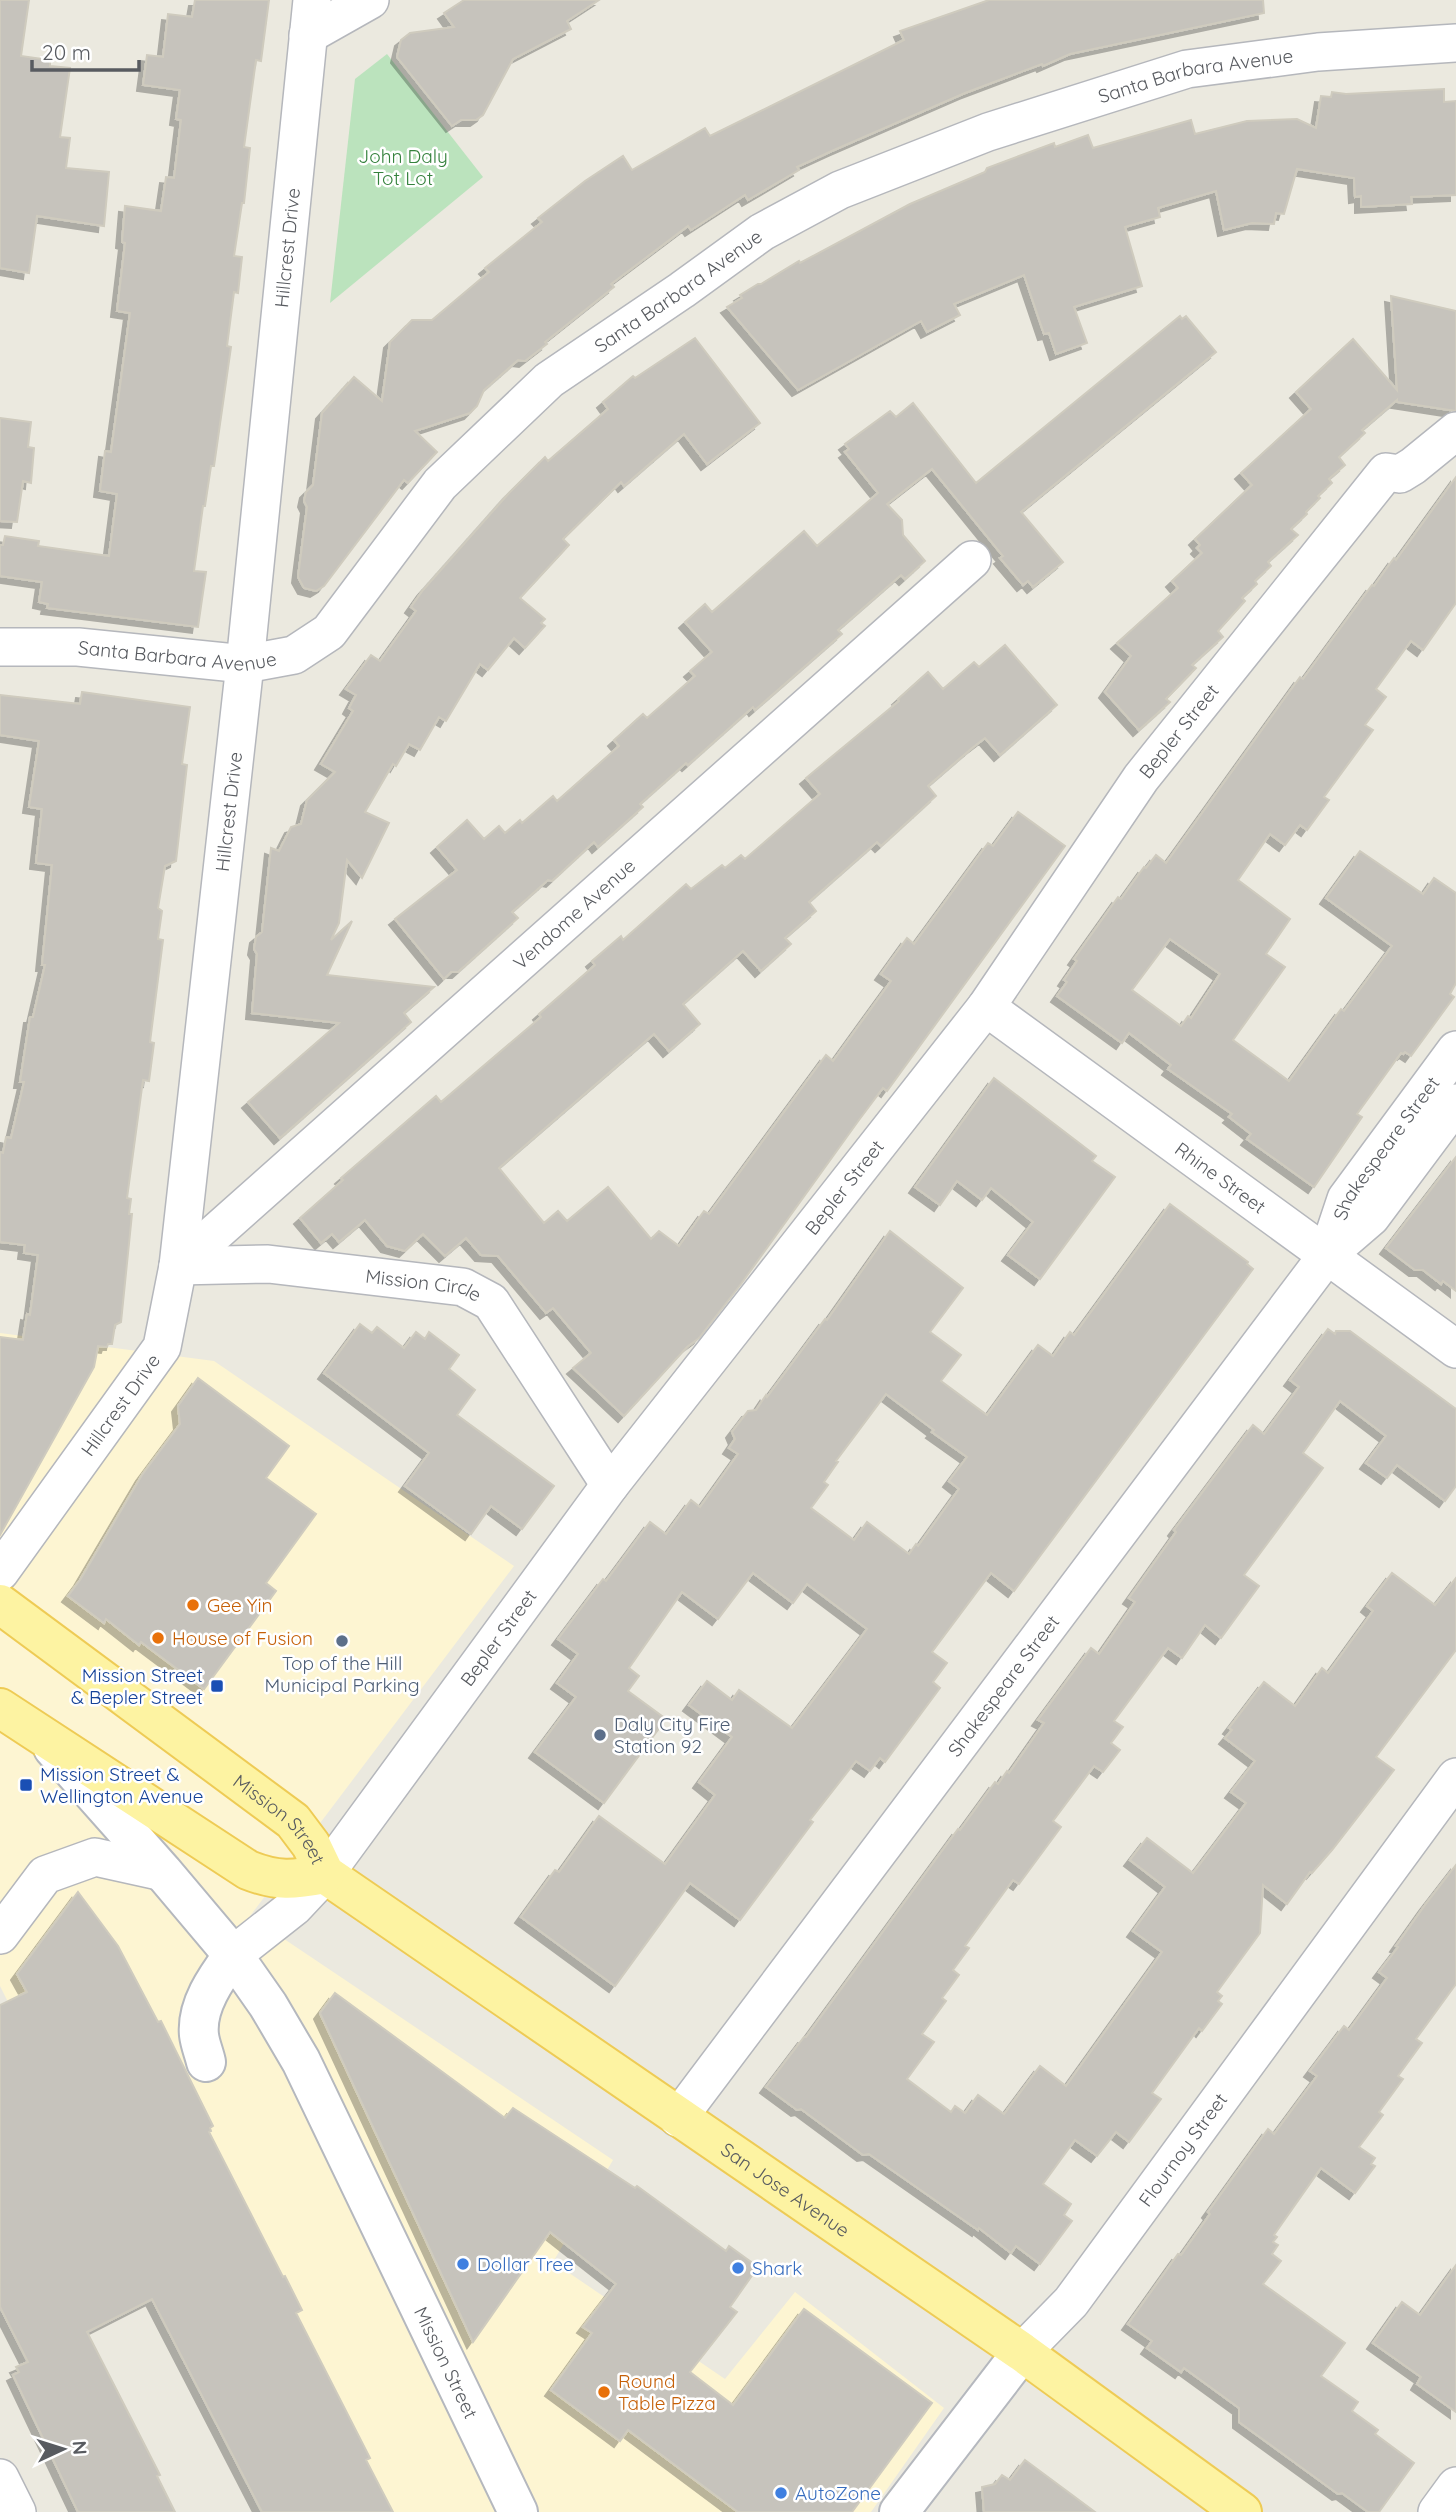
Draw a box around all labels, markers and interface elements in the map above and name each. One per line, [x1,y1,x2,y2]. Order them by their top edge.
scale bar [32,28,138,72]
text: 20 m [42,39,91,65]
street label: Santa Barbara Avenue [1095,43,1294,108]
park label: John Daly Tot Lot [358,144,448,190]
street label: Hillcrest Drive [269,187,305,309]
street label: Santa Barbara Avenue [590,224,767,358]
street label: Santa Barbara Avenue [77,635,278,676]
street label: Bepler Street [1134,679,1224,783]
street label: Hillcrest Drive [210,751,247,873]
street label: Vendome Avenue [508,853,640,974]
street label: Shakespeare Street [1328,1071,1445,1223]
street label: Bepler Street [800,1135,889,1239]
street label: Rhine Street [1170,1137,1271,1219]
street label: Mission Circle [364,1264,486,1307]
street label: Hillcrest Drive [76,1349,165,1461]
street label: Bepler Street [455,1584,542,1691]
place label: Gee Yin [207,1593,273,1617]
marker: Gee Yin [185,1597,201,1613]
street label: Shakespeare Street [942,1610,1064,1761]
place label: House of Fusion [172,1626,313,1650]
marker: House of Fusion [150,1630,166,1646]
marker: Top of the Hill Municipal Parking [334,1633,350,1649]
place label: Top of the Hill Municipal Parking [264,1651,420,1697]
place label: Mission Street & Bepler Street [71,1663,203,1709]
marker: Mission Street & Bepler Street [209,1678,225,1694]
place label: Daly City Fire Station 92 [614,1712,731,1758]
marker: Daly City Fire Station 92 [592,1727,608,1743]
place label: Mission Street & Wellington Avenue [40,1762,203,1808]
street label: Mission Street [229,1769,331,1868]
marker: Mission Street & Wellington Avenue [18,1777,34,1793]
street label: Flournoy Street [1133,2088,1232,2211]
street label: San Jose Avenue [716,2137,854,2242]
place label: Dollar Tree [477,2252,574,2276]
marker: Dollar Tree [455,2256,471,2272]
place label: Shark [752,2256,802,2280]
marker: Shark [730,2260,746,2276]
street label: Mission Street [409,2303,483,2422]
place label: Round Table Pizza [618,2369,716,2415]
marker: Round Table Pizza [596,2384,612,2400]
north arrow [28,2414,98,2484]
text: N [68,2440,92,2456]
place label: AutoZone [795,2481,881,2505]
marker: AutoZone [773,2485,789,2501]

